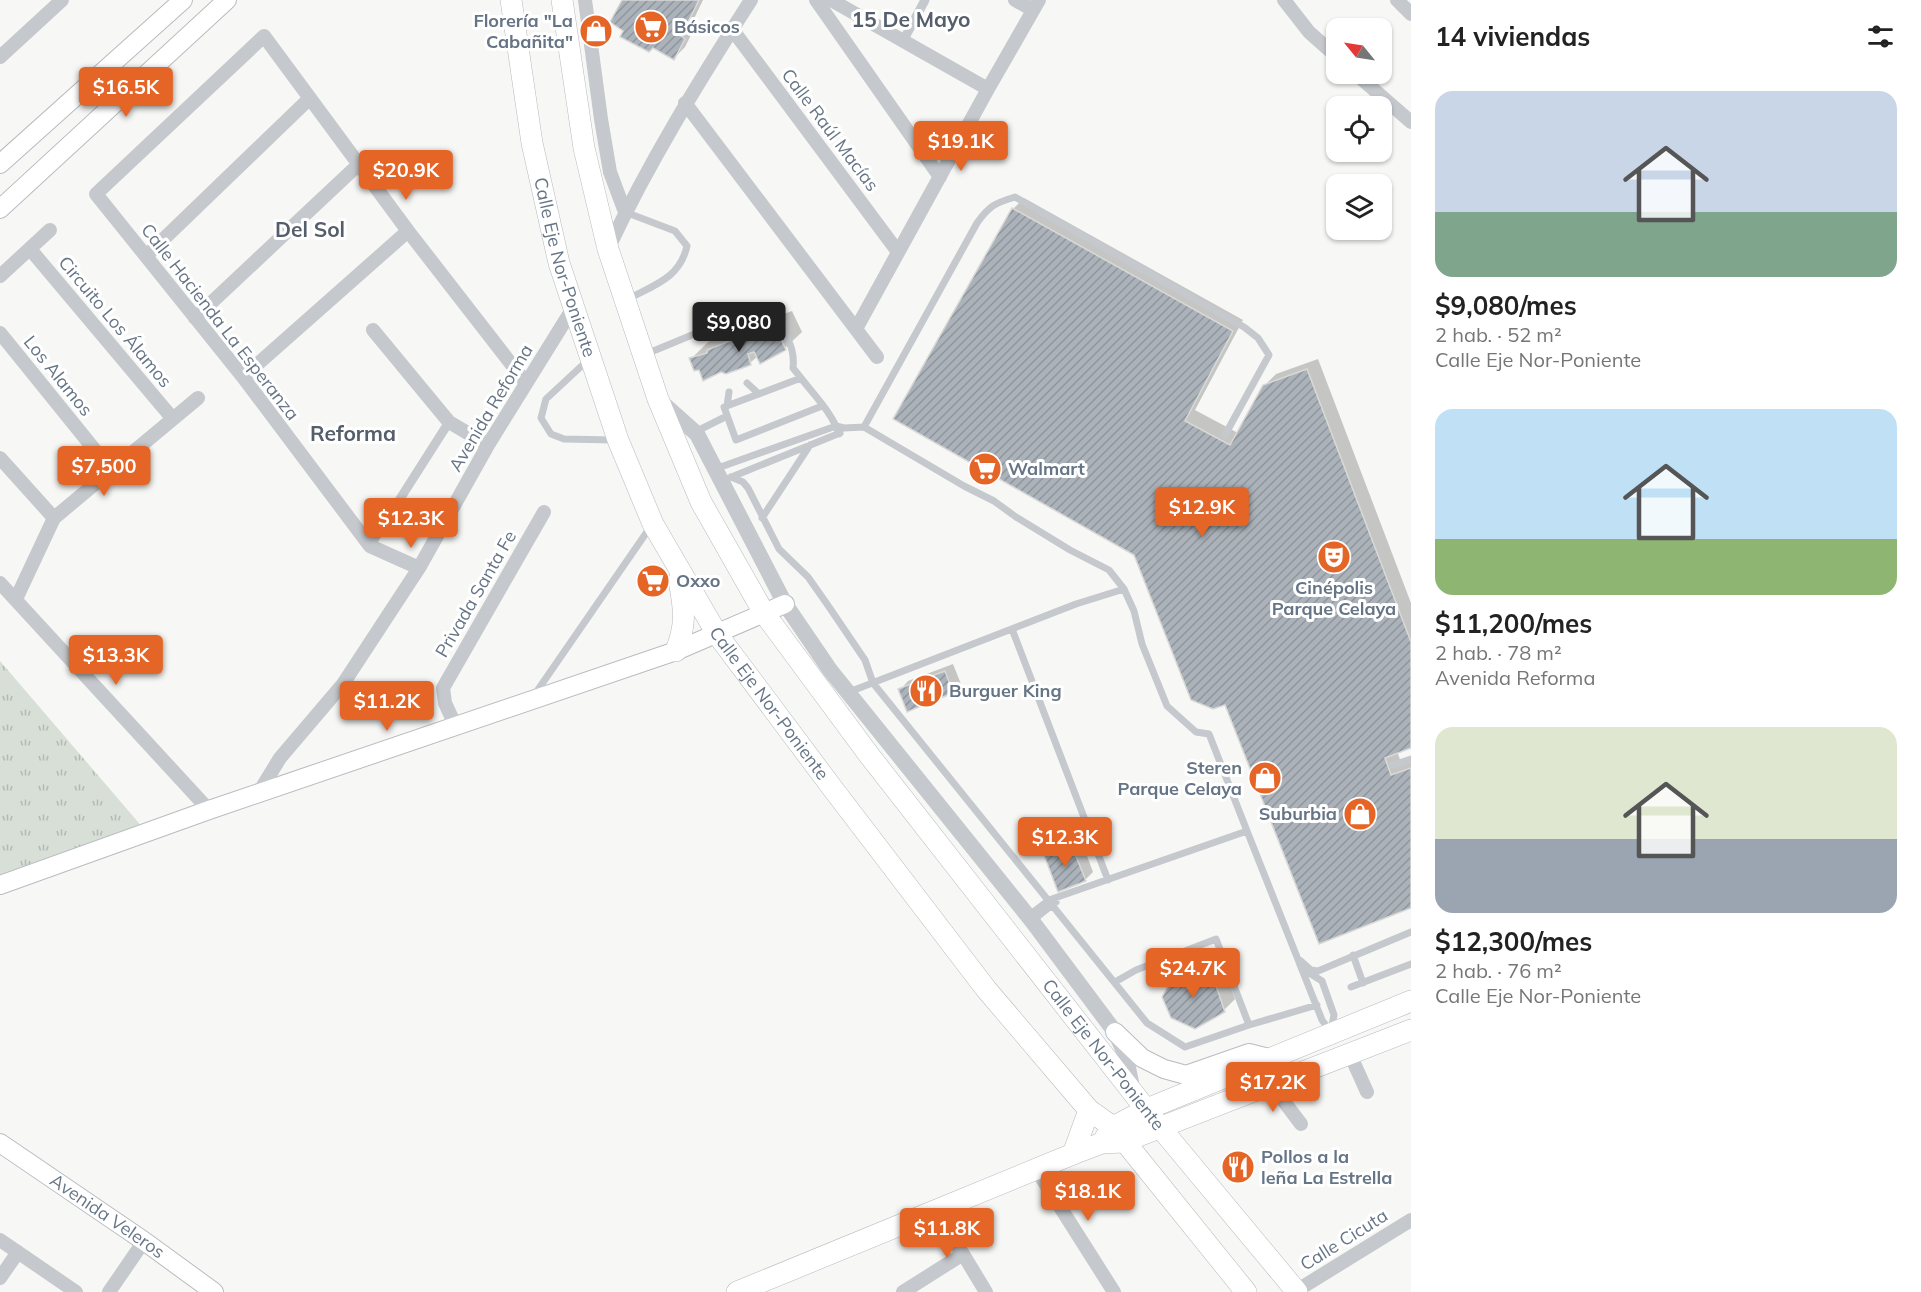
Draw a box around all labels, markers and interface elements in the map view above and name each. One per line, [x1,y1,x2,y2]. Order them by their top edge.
district label: 15 De Mayo [851,6,971,32]
place label: Florería "La Cabañita" [473,9,573,53]
supermarket icon: Básicos [633,9,669,45]
shop icon: Florería "La Cabañita" [578,13,614,49]
place label: Básicos [674,15,740,38]
north arrow [1326,18,1392,84]
map controls [1326,18,1392,240]
text: 14 viviendas [1435,20,1590,53]
icon: filters [1864,20,1897,53]
street label: Calle Raúl Macías [777,64,884,196]
pin: $16.5K [77,67,175,118]
text: $16.5K [93,74,159,99]
button: locate [1326,96,1392,162]
pin: $19.1K [912,121,1010,172]
text: $19.1K [928,128,994,153]
icon: home [1612,130,1720,238]
pin: $20.9K [357,150,455,201]
text: $20.9K [373,157,439,182]
button: layers [1326,174,1392,240]
street label: Calle Eje Nor-Poniente [529,175,601,360]
district label: Del Sol [275,216,345,242]
street label: Calle Hacienda La Esperanza [136,219,304,425]
street label: Circuito Los Álamos [54,251,177,392]
text: $9,080/mes [1435,289,1577,322]
pin: $9,080 [690,302,788,353]
text: $9,080 [707,309,771,334]
text: 2 hab. · 52 m² [1435,322,1562,347]
street label: Los Alamos [19,331,98,421]
street label: Avenida Reforma [444,340,538,476]
text: Calle Eje Nor-Poniente [1435,347,1641,372]
district label: Reforma [310,420,396,446]
pin: $7,500 [55,446,153,497]
icon: home [1612,448,1720,556]
supermarket icon: Walmart [967,451,1003,487]
text: $7,500 [72,453,136,478]
place label: Walmart [1008,457,1085,480]
pin: $12.9K [1153,487,1251,538]
text: $12.9K [1169,494,1235,519]
pin: $12.3K [362,498,460,549]
text: $12.3K [378,505,444,530]
street label: Privada Santa Fe [430,526,521,661]
theatre icon: Cinépolis Parque Celaya [1316,539,1352,575]
supermarket icon: Oxxo [635,563,671,599]
place label: Oxxo [676,569,720,592]
place label: Cinépolis Parque Celaya [1272,576,1396,620]
text: $11,200/mes [1435,607,1592,640]
street label: Calle Eje Nor-Poniente [704,623,834,784]
pin: $13.3K [67,635,165,686]
text: 2 hab. · 78 m² [1435,640,1562,665]
text: $13.3K [83,642,149,667]
text: Avenida Reforma [1435,665,1595,690]
restaurant icon: Burguer King [908,673,944,709]
place label: Burguer King [949,679,1062,702]
pin: $11.2K [338,681,436,732]
text: $11.2K [354,688,420,713]
place label: Steren Parque Celaya [1118,756,1242,800]
shop icon: Steren Parque Celaya [1247,760,1283,796]
icon: home [1612,766,1720,874]
shop icon: Suburbia [1342,796,1378,832]
place label: Suburbia [1259,802,1337,825]
pin: $12.3K [1016,817,1114,868]
text: $12.3K [1032,824,1098,849]
text: $12,300/mes [1435,925,1592,958]
pin: $24.7K [1144,948,1242,999]
text: $24.7K [1160,955,1226,980]
text: 2 hab. · 76 m² [1435,958,1562,983]
street label: Calle Eje Nor-Poniente [1038,974,1170,1135]
text: Calle Eje Nor-Poniente [1435,983,1641,1008]
pin: $17.2K [1224,1062,1322,1113]
text: $17.2K [1240,1069,1306,1094]
place label: Pollos a la leña La Estrella [1261,1145,1392,1189]
restaurant icon: Pollos a la leña La Estrella [1220,1149,1256,1185]
street label: Avenida Veleros [46,1168,170,1263]
pin: $18.1K [1039,1171,1137,1222]
text: $18.1K [1055,1178,1121,1203]
street label: Calle Cicuta [1296,1204,1392,1276]
pin: $11.8K [898,1208,996,1259]
text: $11.8K [914,1215,980,1240]

